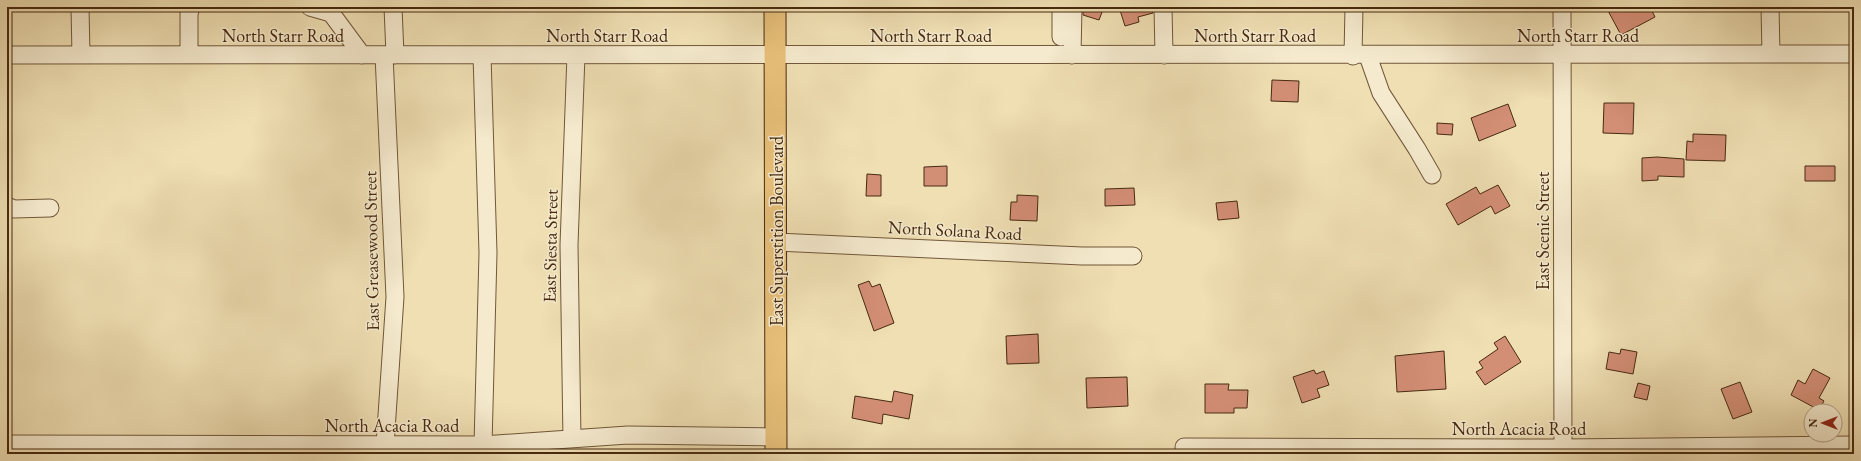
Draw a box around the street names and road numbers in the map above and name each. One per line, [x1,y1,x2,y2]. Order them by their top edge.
street label: North Starr Road [222,24,345,47]
street label: North Starr Road [546,24,669,47]
street label: North Starr Road [870,24,993,47]
street label: North Starr Road [1194,24,1317,47]
street label: North Starr Road [1517,24,1640,47]
street label: East Superstition Boulevard [765,135,788,326]
street label: East Greasewood Street [358,170,384,331]
street label: East Scenic Street [1531,171,1554,290]
street label: East Siesta Street [538,189,562,303]
street label: North Solana Road [887,215,1023,245]
street label: North Acacia Road [325,414,460,437]
street label: North Acacia Road [1452,417,1587,440]

